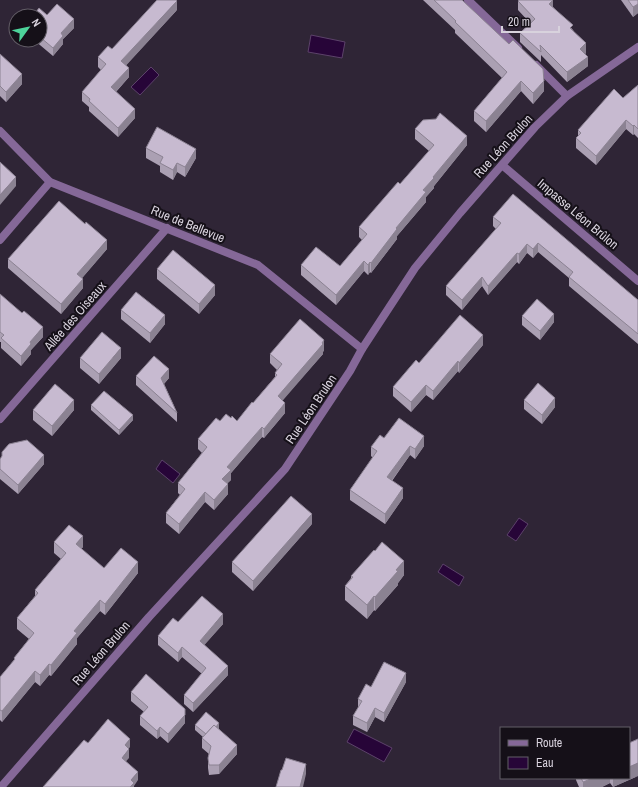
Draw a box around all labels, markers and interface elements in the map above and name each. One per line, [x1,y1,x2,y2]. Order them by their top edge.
north arrow [8,8,48,48]
scale bar [502,8,559,34]
text: 20 m [508,14,530,30]
text: N [29,16,44,29]
street label: Rue Léon Brulon [470,111,536,181]
street label: Impasse Léon Brûlon [534,175,622,253]
street label: Rue de Bellevue [149,201,228,247]
street label: Allée des Oiseaux [40,277,110,355]
street label: Rue Léon Brulon [282,371,340,447]
street label: Rue Léon Brulon [68,617,134,689]
legend [500,727,630,779]
text: Route [536,735,562,751]
text: Eau [536,755,554,771]

